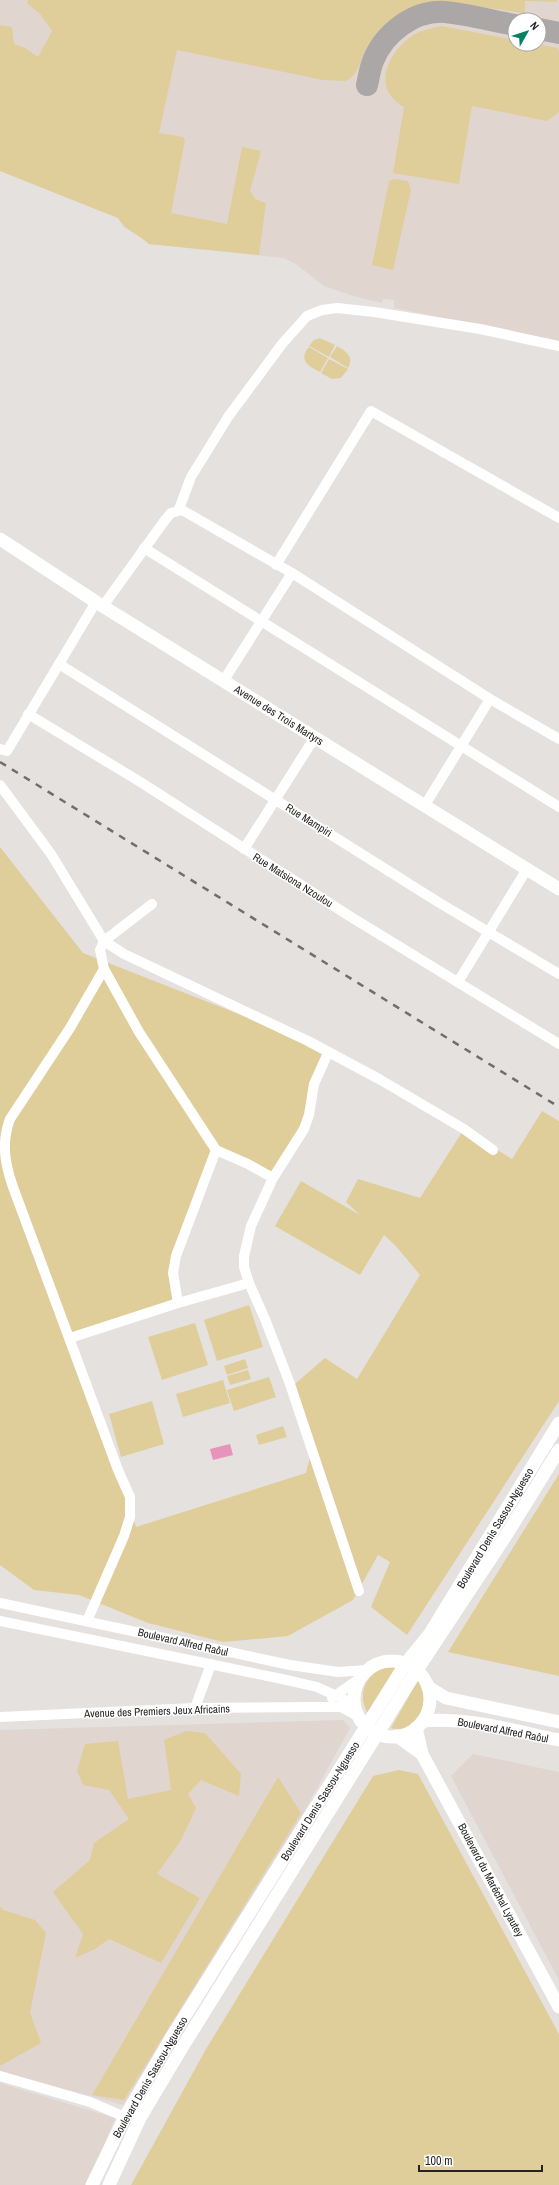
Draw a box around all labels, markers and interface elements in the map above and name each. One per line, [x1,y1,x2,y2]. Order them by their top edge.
north arrow [507,12,547,52]
text: N [527,19,542,33]
street label: Avenue des Trois Martyrs [231,681,327,748]
street label: Rue Mampiri [283,800,335,840]
street label: Rue Matsiona Nzoulou [250,850,336,910]
street label: Boulevard Denis Sassou-Nguesso [453,1465,537,1591]
street label: Boulevard Alfred Raôul [136,1625,230,1659]
street label: Avenue des Premiers Jeux Africains [83,1701,231,1721]
street label: Boulevard Alfred Raôul [456,1714,550,1746]
street label: Boulevard Denis Sassou-Nguesso [278,1739,362,1863]
street label: Boulevard du Maréchal Lyautey [455,1821,527,1940]
street label: Boulevard Denis Sassou-Nguesso [109,2014,191,2140]
scale bar [419,2147,542,2173]
text: 100 m [425,2153,452,2169]

